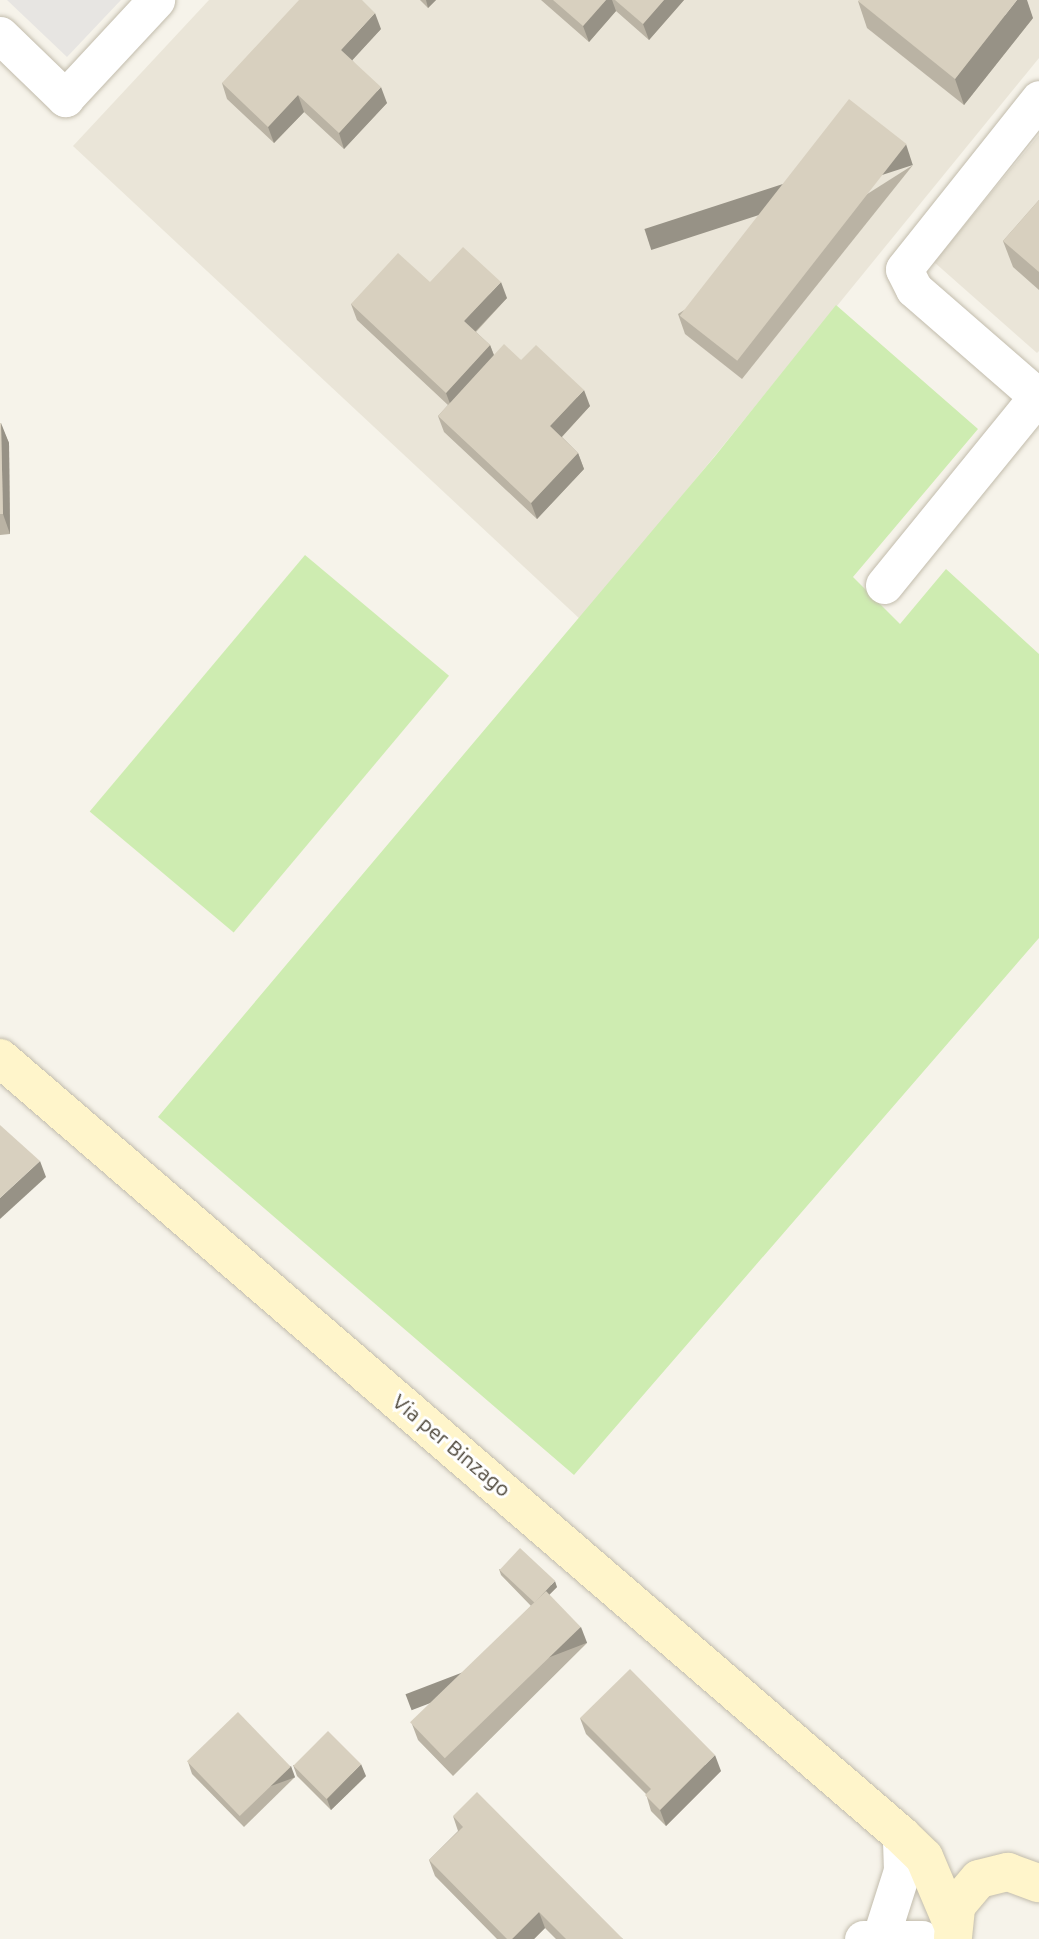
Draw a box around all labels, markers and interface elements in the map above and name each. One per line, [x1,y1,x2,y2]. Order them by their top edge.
street label: Via per Binzago [388,1388,516,1502]

